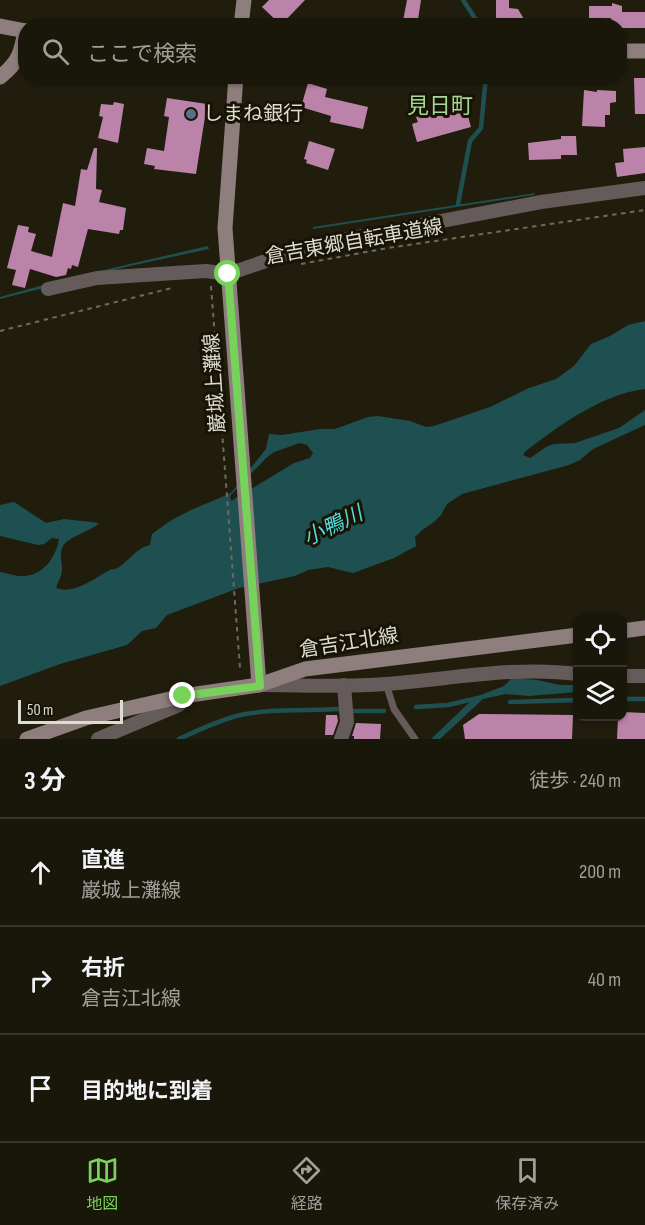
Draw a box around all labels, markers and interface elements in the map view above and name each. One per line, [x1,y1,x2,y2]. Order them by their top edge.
search box [18,18,627,84]
icon: search [39,35,72,68]
text: ここで検索 [87,41,197,68]
district label: 見日町 [407,93,473,120]
place label: しまね銀行 [203,102,303,126]
marker: しまね銀行 [184,107,198,121]
street label: 倉吉東郷自転車道線 [263,215,445,269]
route start [214,260,240,286]
street label: 巌城上灘線 [200,332,230,434]
water label: 小鴨川 [299,500,369,551]
map controls [573,613,627,721]
button: locate [573,613,627,667]
street label: 倉吉江北線 [298,623,400,663]
button: layers [573,667,627,721]
route end [169,682,195,708]
scale bar [18,697,123,724]
text: 50 m [27,701,53,720]
text: 3 分 [24,766,66,797]
text: 徒歩 · 240 m [529,769,621,793]
text: 直進 [81,847,125,874]
icon: ahead [24,856,57,889]
text: 200 m [579,860,621,884]
text: 巌城上灘線 [81,879,181,903]
text: 右折 [81,955,125,982]
icon: right [24,964,57,997]
text: 40 m [588,968,621,992]
text: 倉吉江北線 [81,987,181,1011]
icon: arrive [24,1072,57,1105]
text: 目的地に到着 [81,1078,213,1105]
tab: 地図 [86,1154,119,1214]
tab: 経路 [290,1154,323,1214]
tab: 保存済み [495,1154,559,1214]

